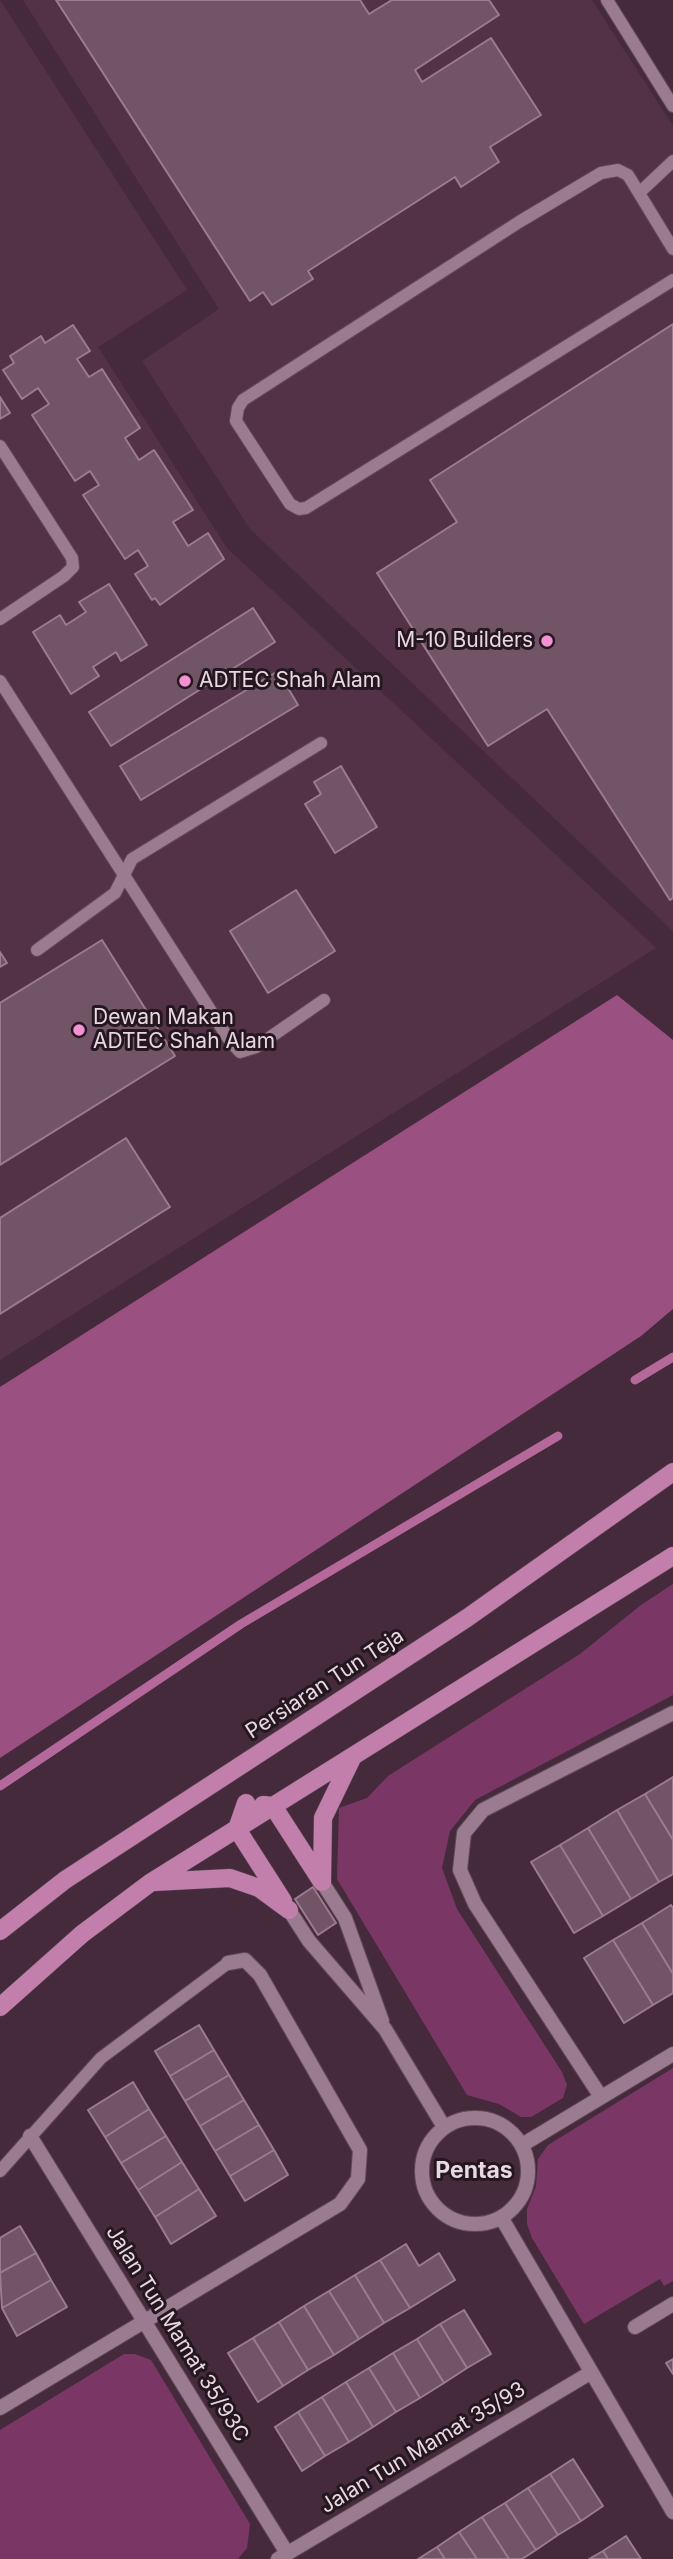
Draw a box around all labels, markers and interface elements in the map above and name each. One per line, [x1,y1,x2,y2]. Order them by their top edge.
place label: M-10 Builders [396,628,533,654]
marker: M-10 Builders [539,633,555,649]
place label: ADTEC Shah Alam [199,668,381,694]
marker: ADTEC Shah Alam [177,673,193,689]
place label: Dewan Makan ADTEC Shah Alam [93,1005,275,1055]
marker: Dewan Makan ADTEC Shah Alam [71,1022,87,1038]
street label: Persiaran Tun Teja [241,1624,409,1744]
district label: Pentas [435,2157,513,2185]
street label: Jalan Tun Mamat 35/93C [100,2221,254,2447]
street label: Jalan Tun Mamat 35/93 [316,2377,530,2519]

